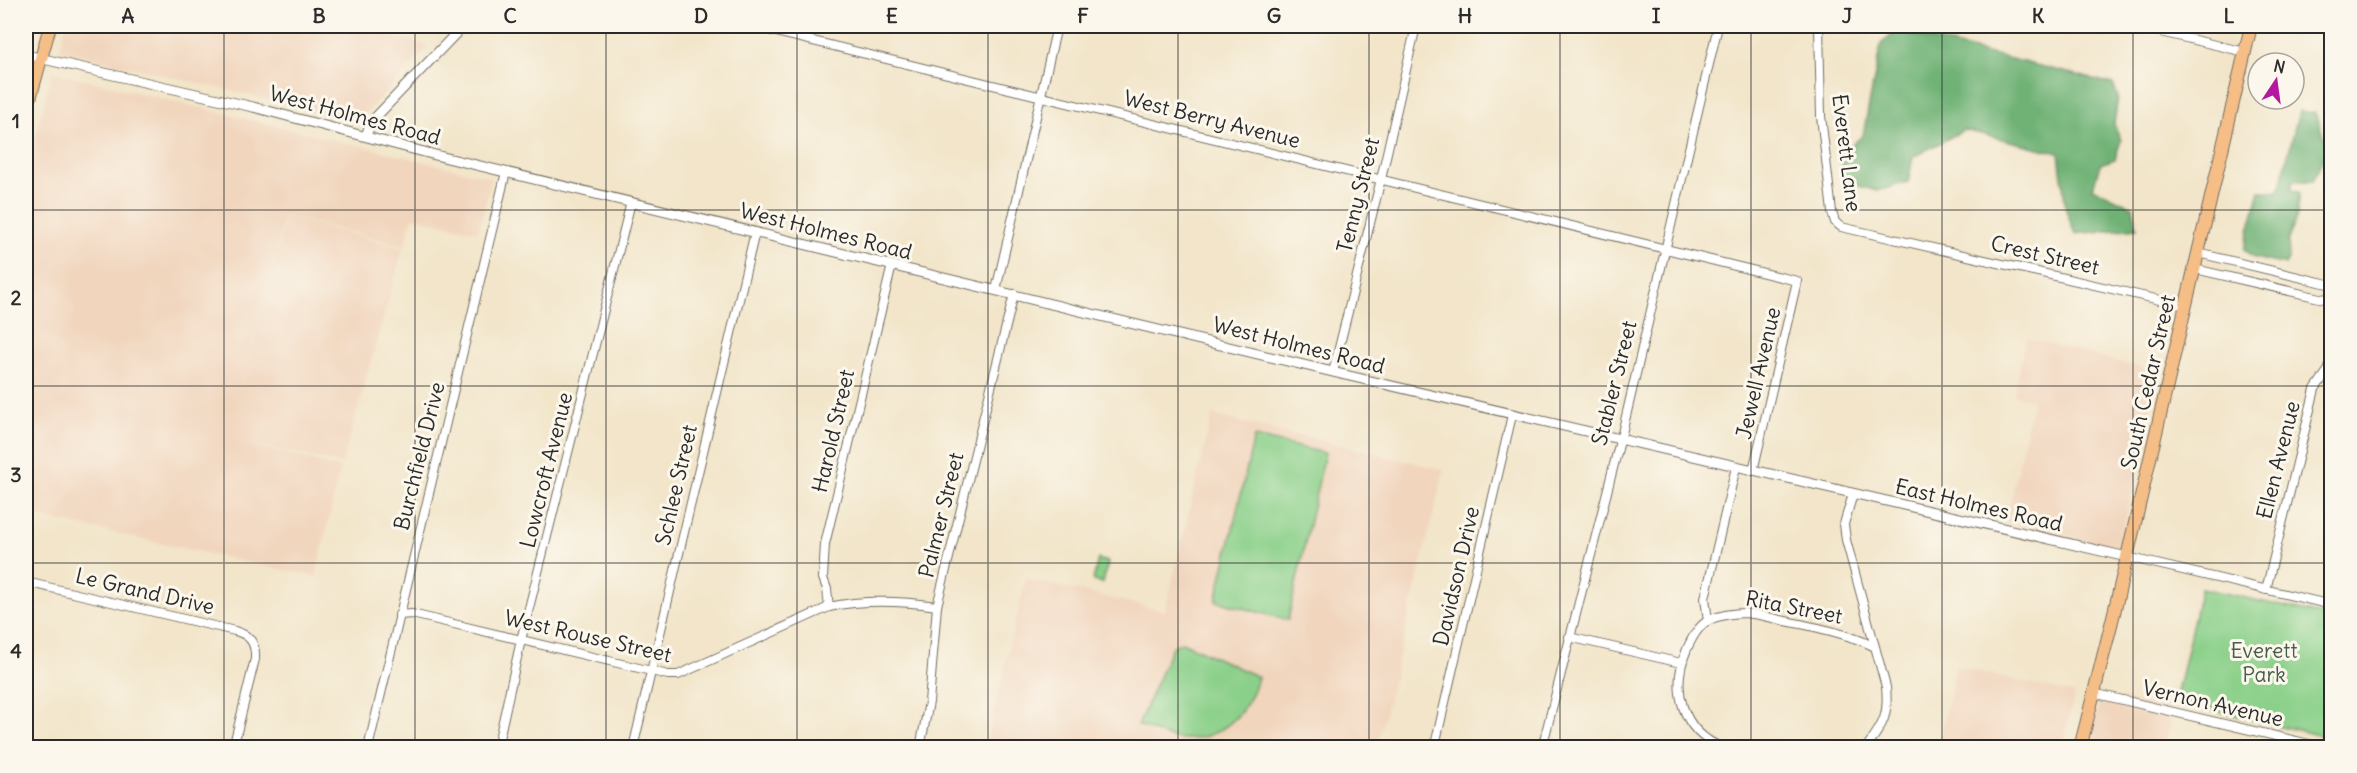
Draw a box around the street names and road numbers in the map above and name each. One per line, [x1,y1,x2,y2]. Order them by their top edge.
street label: West Holmes Road [266,79,444,151]
street label: West Berry Avenue [1121,84,1303,154]
street label: Everett Lane [1826,92,1868,214]
street label: Tenny Street [1331,134,1385,256]
street label: West Holmes Road [737,197,915,265]
street label: Crest Street [1988,229,2102,281]
street label: South Cedar Street [2115,292,2181,472]
street label: Jewell Avenue [1730,304,1786,442]
street label: West Holmes Road [1210,311,1388,379]
street label: Stabler Street [1585,318,1643,448]
street label: Harold Street [806,367,860,495]
street label: Burchfield Drive [388,379,450,533]
street label: Lowcroft Avenue [514,389,578,551]
street label: Ellen Avenue [2250,398,2306,522]
street label: Schlee Street [649,422,703,548]
street label: Palmer Street [912,450,970,580]
street label: East Holmes Road [1893,473,2065,537]
street label: Davidson Drive [1427,504,1485,648]
street label: Le Grand Drive [73,562,217,620]
street label: Rita Street [1743,584,1845,630]
street label: West Rouse Street [502,604,674,668]
street label: Vernon Avenue [2140,674,2286,732]

